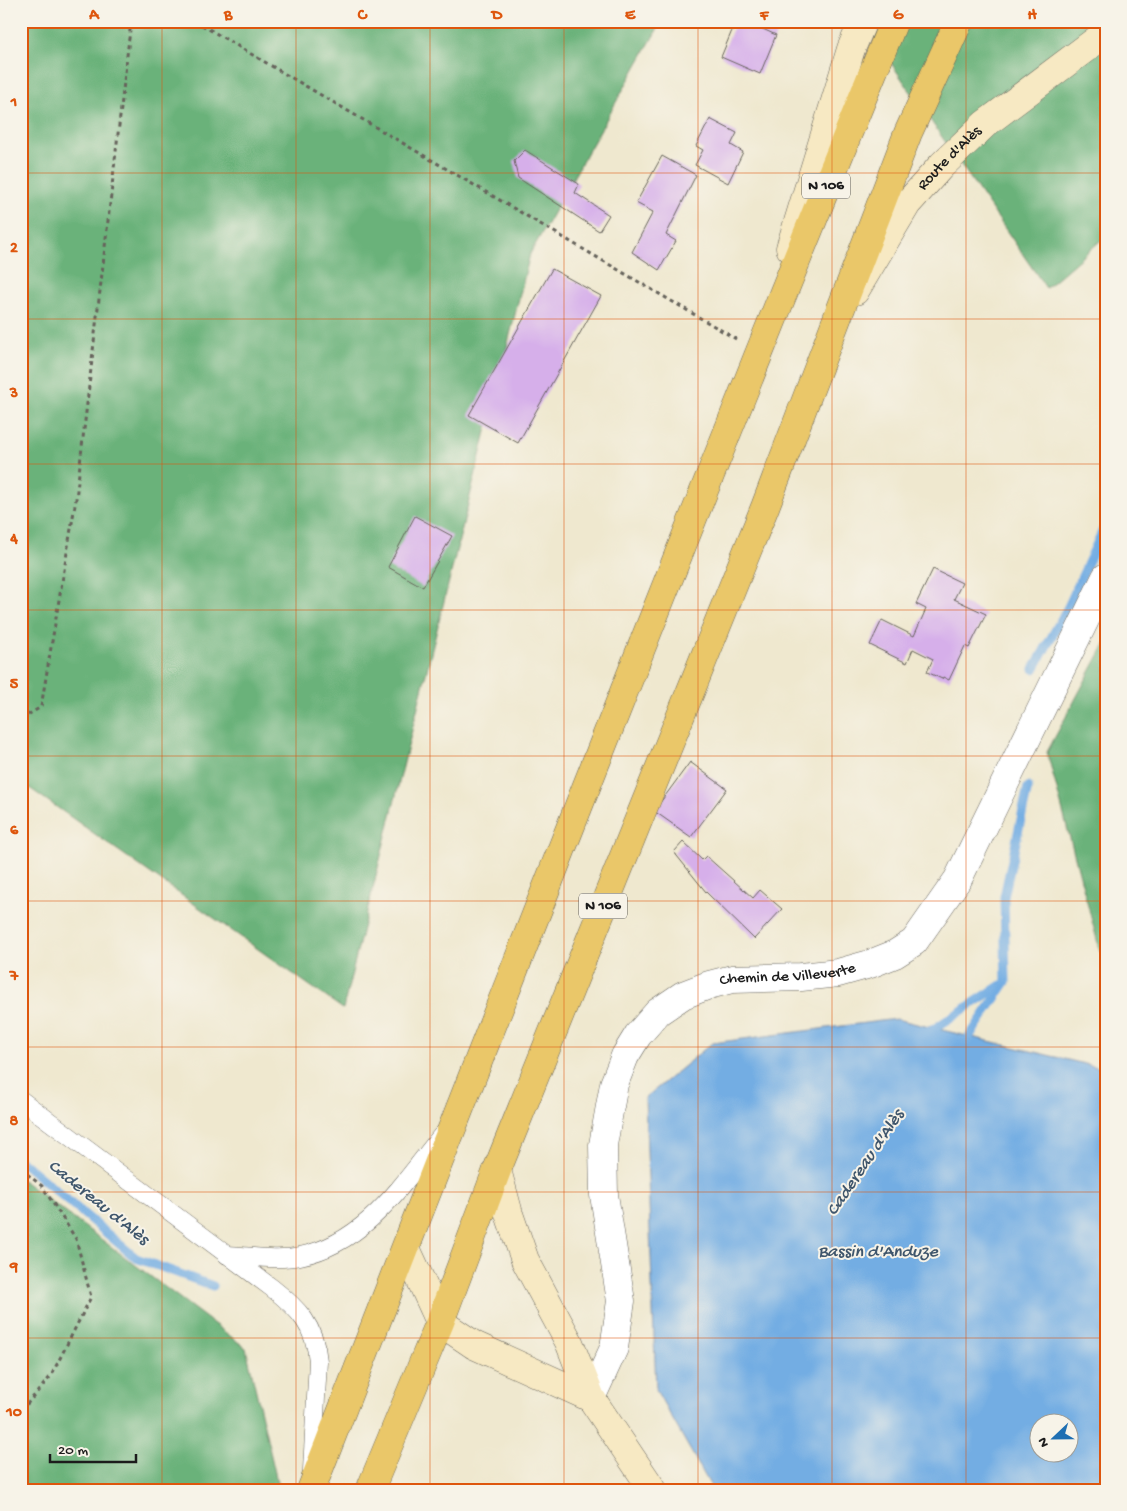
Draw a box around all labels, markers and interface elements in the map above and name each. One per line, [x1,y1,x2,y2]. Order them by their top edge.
text: A [88,7,100,26]
text: B [223,7,233,26]
text: C [357,7,368,26]
text: D [490,7,503,26]
text: E [625,7,636,26]
text: F [759,7,770,26]
text: G [893,7,904,26]
text: H [1027,7,1037,26]
text: 1 [10,94,17,113]
street label: Route d'Alès [914,122,987,195]
road number: N 106 [802,174,850,198]
text: 2 [10,240,18,259]
text: 3 [9,385,18,404]
text: 4 [9,531,18,550]
text: 5 [10,676,19,695]
text: 6 [10,822,19,841]
road number: N 106 [579,894,627,918]
street label: Chemin de Villeverte [718,959,859,991]
text: 7 [9,968,19,987]
water label: Cadereau d'Alès [823,1104,911,1220]
text: 8 [10,1113,19,1132]
water label: Cadereau d'Alès [43,1156,154,1252]
water label: Bassin d'Anduze [818,1242,939,1263]
text: 9 [9,1259,18,1278]
text: 10 [5,1404,22,1423]
north arrow [1030,1414,1080,1464]
scale bar [50,1431,136,1463]
text: N [1035,1435,1054,1449]
text: 20 m [58,1442,88,1460]

